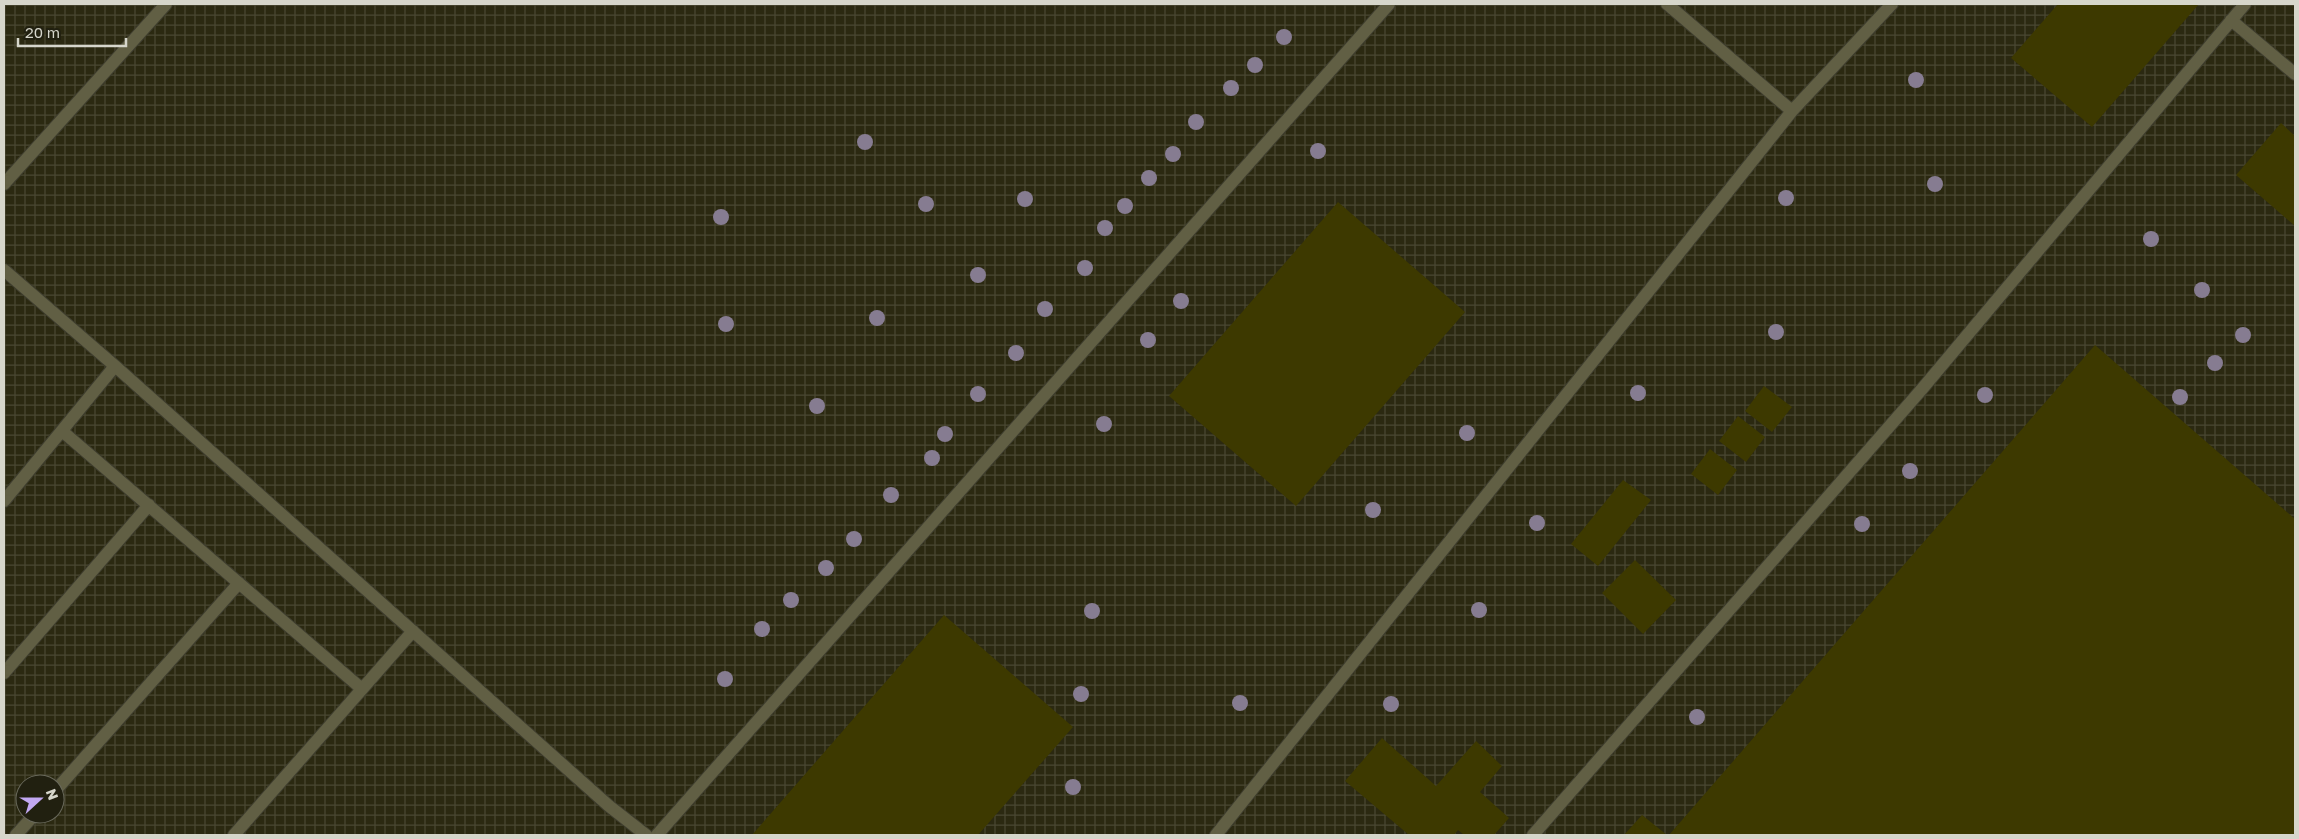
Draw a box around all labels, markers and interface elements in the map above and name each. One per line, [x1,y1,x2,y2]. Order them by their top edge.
scale bar [18,15,125,47]
text: 20 m [25,23,60,41]
north arrow [15,774,65,824]
text: N [43,786,62,802]

